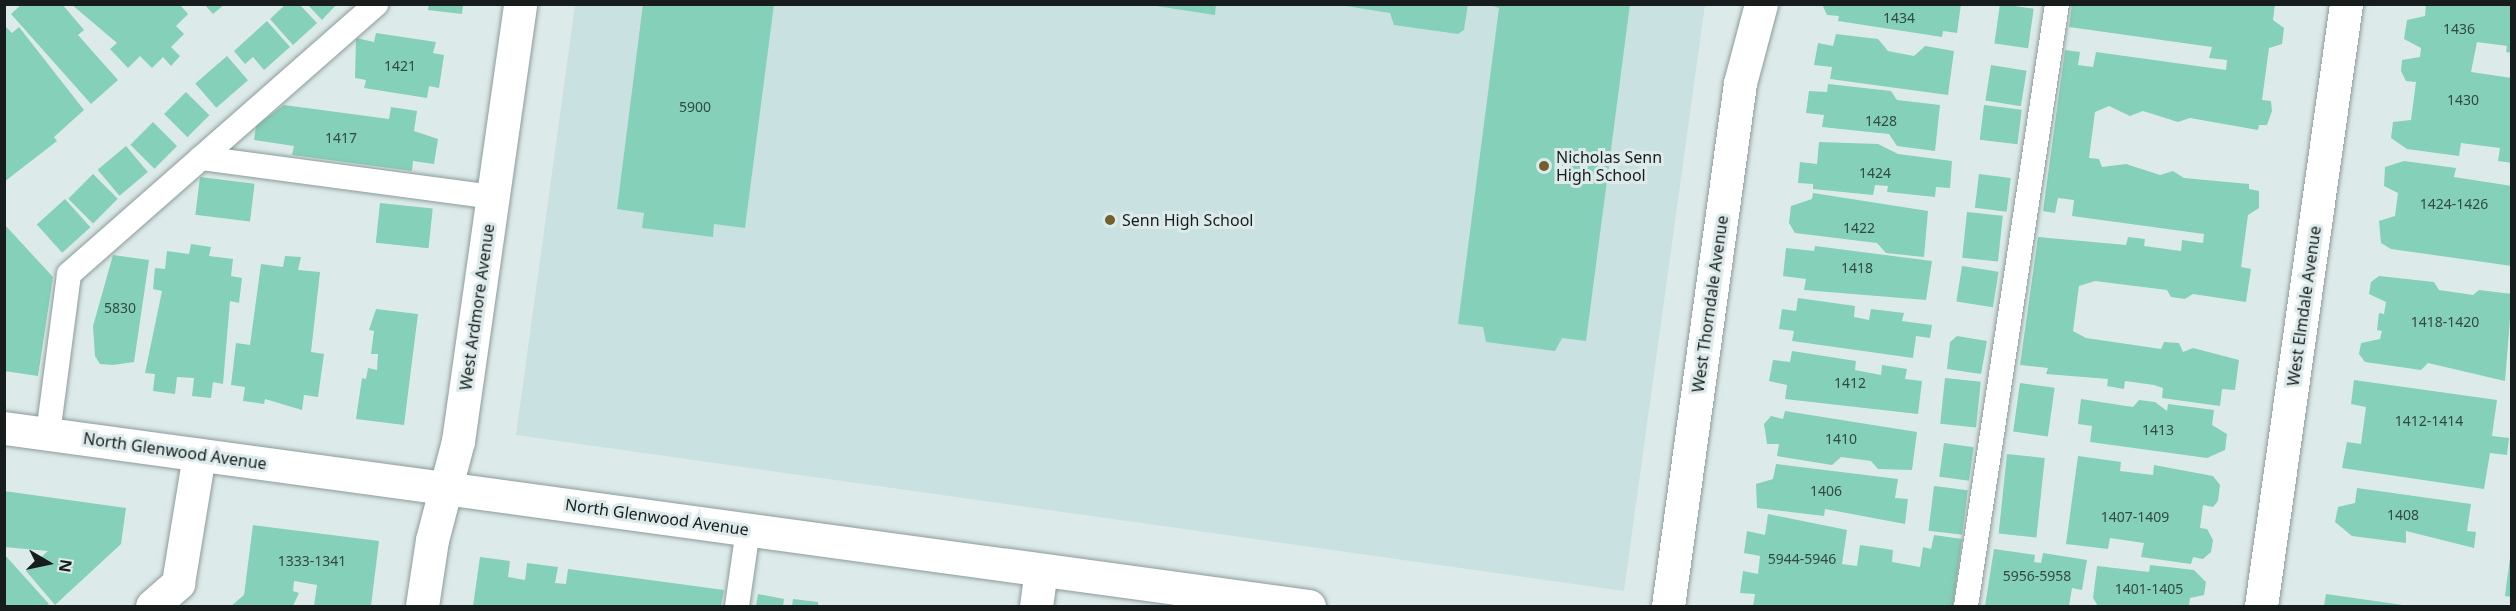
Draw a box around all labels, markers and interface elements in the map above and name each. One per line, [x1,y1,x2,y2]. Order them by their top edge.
house number: 1434 [1883,10,1915,26]
house number: 1436 [2443,21,2475,37]
house number: 1421 [384,58,416,74]
house number: 1430 [2447,92,2479,108]
house number: 5900 [679,99,711,115]
house number: 1428 [1865,113,1897,129]
house number: 1417 [325,130,357,146]
place label: Nicholas Senn High School [1556,147,1662,185]
marker: Nicholas Senn High School [1537,159,1551,173]
house number: 1424 [1859,165,1891,181]
house number: 1424-1426 [2420,196,2488,212]
place label: Senn High School [1122,210,1253,230]
marker: Senn High School [1103,213,1117,227]
street label: West Thorndale Avenue [1688,214,1732,394]
house number: 1422 [1843,220,1875,236]
street label: West Ardmore Avenue [456,223,498,391]
street label: West Elmdale Avenue [2283,225,2325,387]
house number: 1418 [1841,260,1873,276]
house number: 5830 [104,300,136,316]
house number: 1418-1420 [2411,314,2479,330]
house number: 1412 [1834,375,1866,391]
house number: 1412-1414 [2395,413,2463,429]
house number: 1413 [2142,422,2174,438]
street label: North Glenwood Avenue [82,429,268,473]
house number: 1410 [1825,431,1857,447]
house number: 1406 [1810,483,1842,499]
street label: North Glenwood Avenue [564,495,750,539]
house number: 1408 [2387,507,2419,523]
house number: 1407-1409 [2101,509,2169,525]
north arrow [18,533,78,593]
house number: 5944-5946 [1768,551,1836,567]
house number: 1333-1341 [278,553,346,569]
text: N [54,558,78,574]
house number: 5956-5958 [2003,568,2071,584]
house number: 1401-1405 [2115,581,2183,597]

